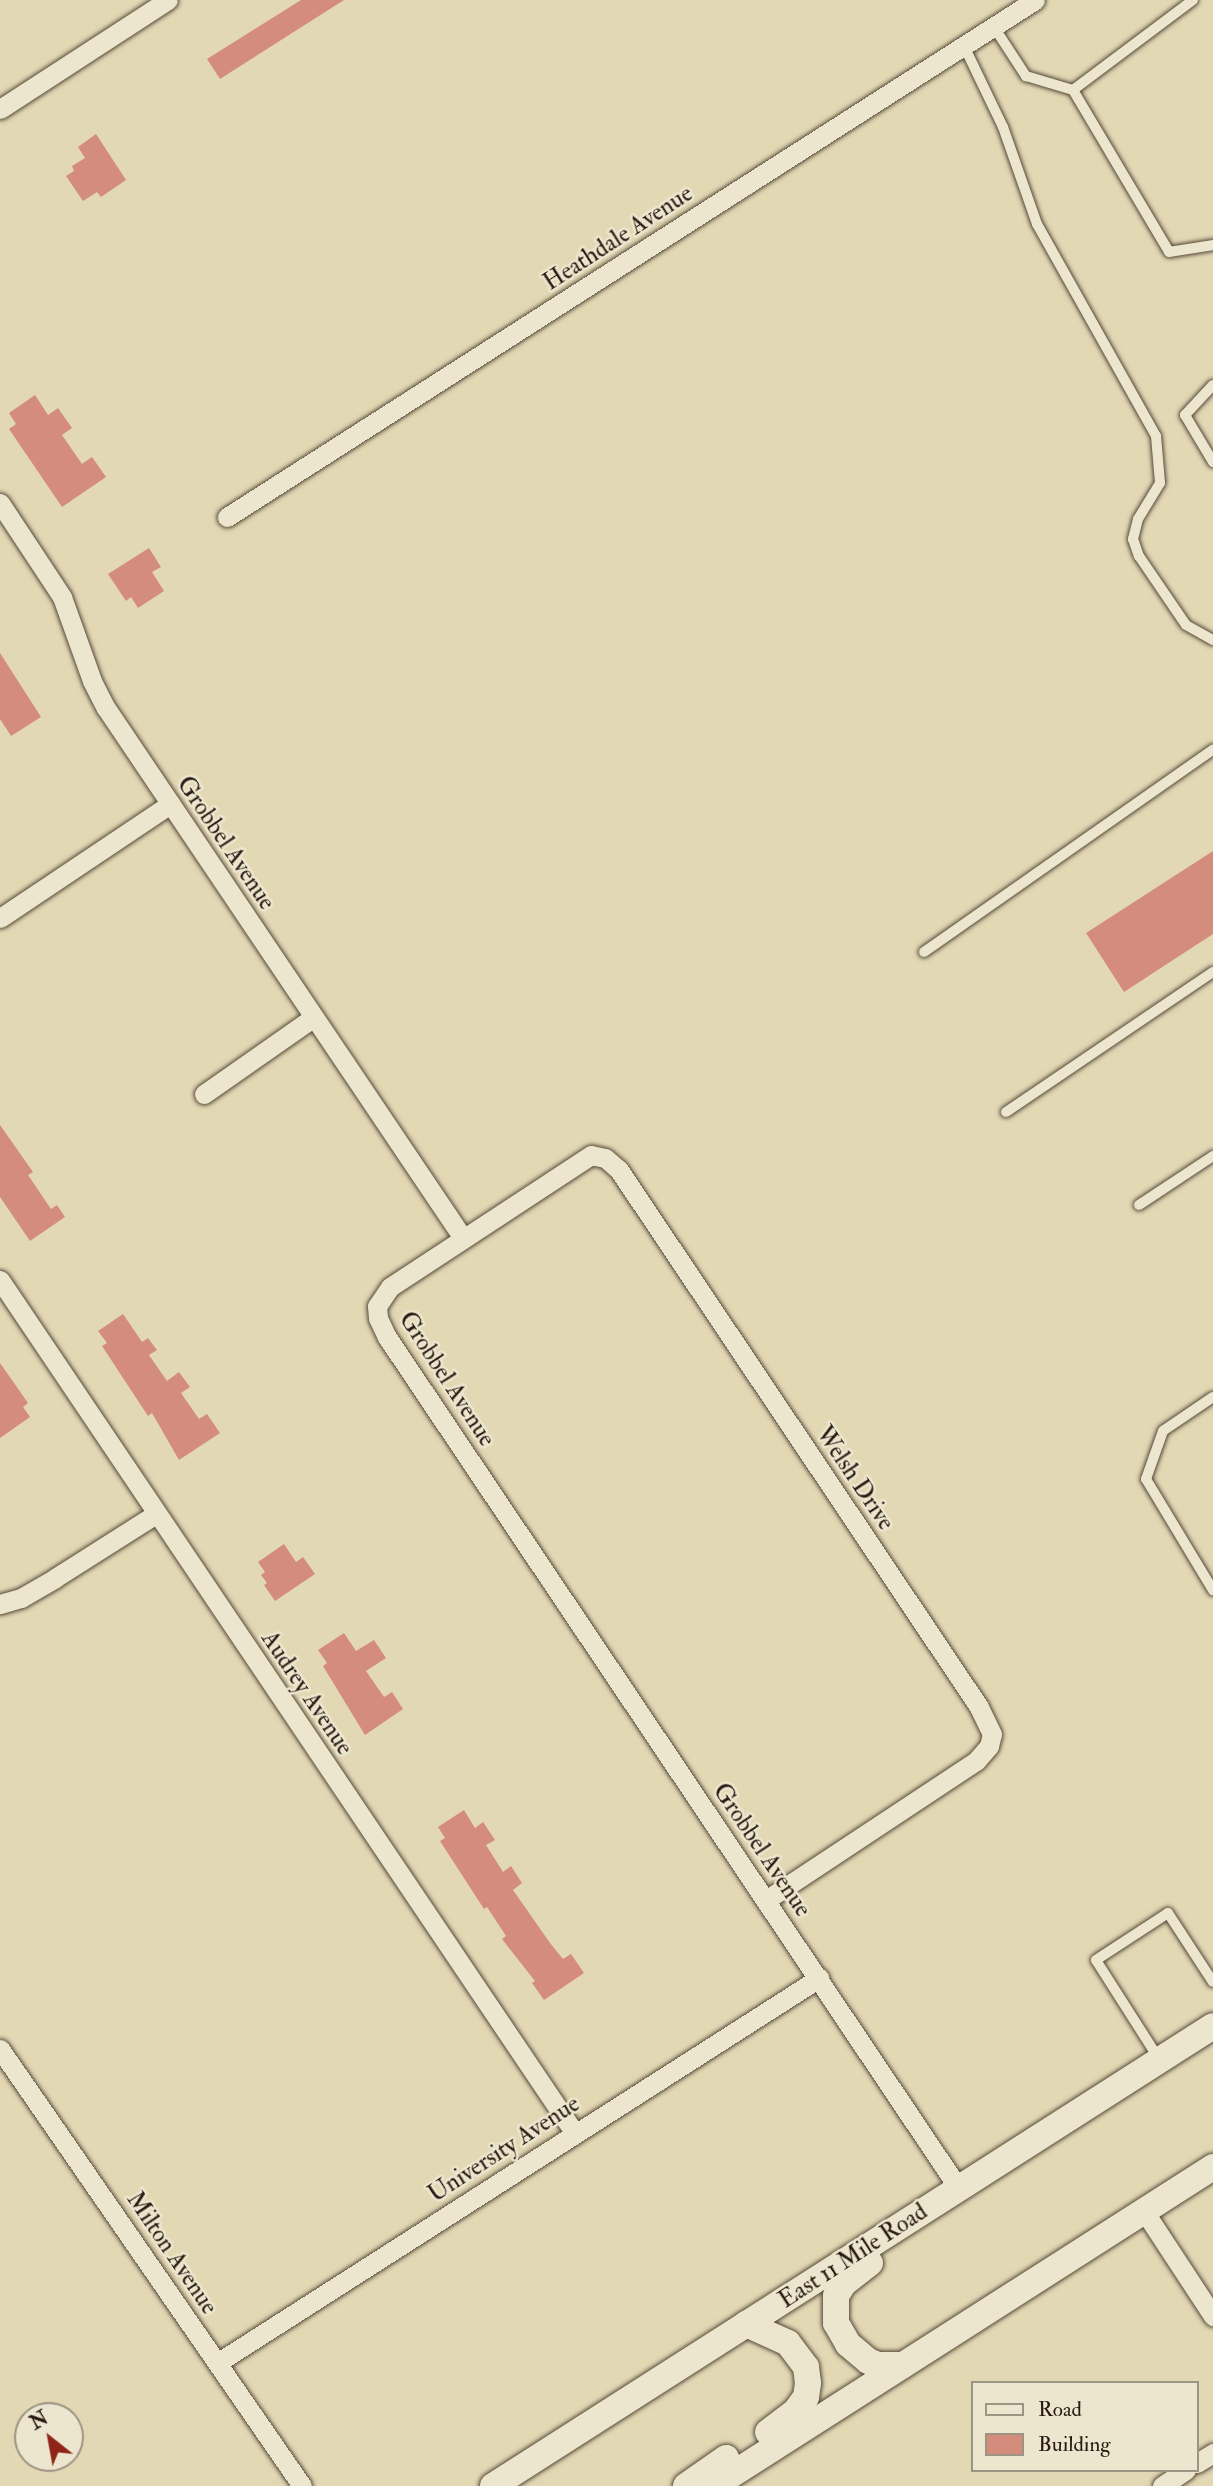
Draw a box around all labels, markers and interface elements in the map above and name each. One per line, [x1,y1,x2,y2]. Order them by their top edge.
street label: Heathdale Avenue [538,179,698,297]
street label: Grobbel Avenue [171,771,281,915]
street label: Grobbel Avenue [393,1306,501,1452]
street label: Welsh Drive [810,1421,900,1535]
street label: Audrey Avenue [255,1626,359,1760]
street label: Grobbel Avenue [707,1778,817,1922]
street label: University Avenue [423,2089,585,2209]
street label: Milton Avenue [120,2186,224,2320]
street label: East 11 Mile Road [773,2197,933,2315]
legend [972,2381,1199,2472]
text: Road [1038,2396,1082,2423]
north arrow [14,2402,84,2472]
text: N [26,2406,53,2435]
text: Building [1038,2431,1111,2458]

